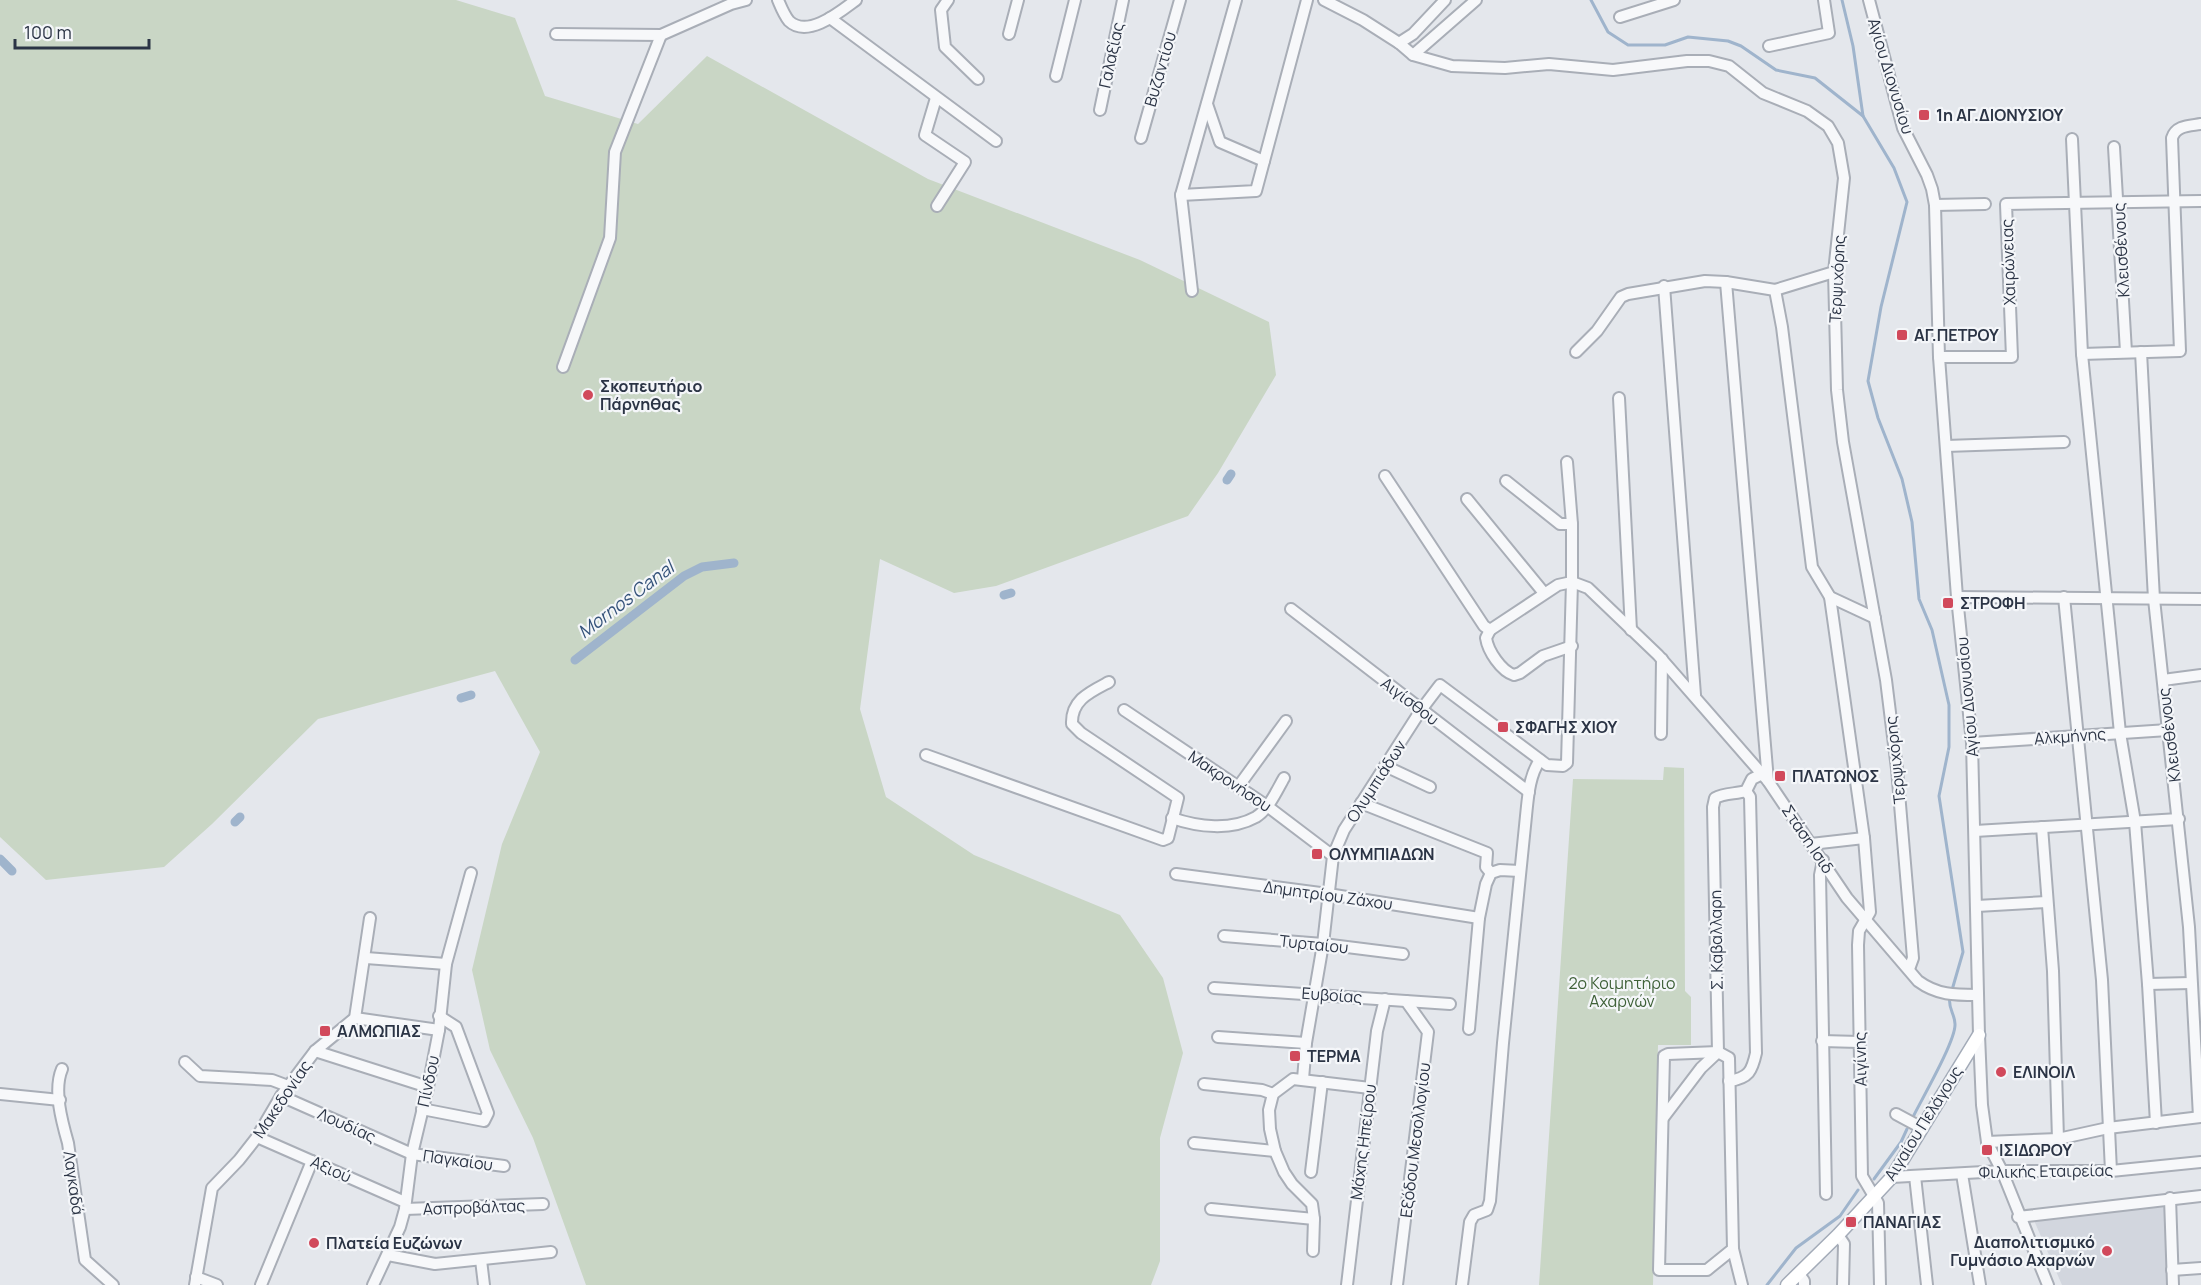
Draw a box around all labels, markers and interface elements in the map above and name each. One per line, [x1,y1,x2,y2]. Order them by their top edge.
scale bar [15,12,148,50]
street label: Αγίου Διονυσίου [1863,15,1919,137]
text: 100 m [24,20,72,44]
street label: Γαλαξίας [1093,20,1129,90]
street label: Βυζαντίου [1139,29,1181,109]
place label: 1η ΑΓ.ΔΙΟΝΥΣΙΟΥ [1936,104,2064,126]
marker: 1η ΑΓ.ΔΙΟΝΥΣΙΟΥ [1917,108,1931,122]
street label: Κλεισθένους [2108,202,2134,298]
street label: Χαιρώνειας [1995,218,2021,306]
street label: Τερψιχόρης [1824,234,1850,324]
place label: ΑΓ.ΠΕΤΡΟΥ [1914,324,1999,346]
marker: ΑΓ.ΠΕΤΡΟΥ [1895,328,1909,342]
place label: Σκοπευτήριο Πάρνηθας [600,375,703,415]
marker: Σκοπευτήριο Πάρνηθας [581,388,595,402]
water label: Mornos Canal [573,554,680,643]
place label: ΣΤΡΟΦΗ [1960,592,2025,614]
marker: ΣΤΡΟΦΗ [1941,596,1955,610]
street label: Αγίου Διονυσίου [1951,636,1983,758]
street label: Αιγίσθου [1376,672,1444,730]
street label: Κλεισθένους [2152,686,2186,783]
street label: Τερψιχόρης [1879,715,1911,805]
place label: ΣΦΑΓΗΣ ΧΙΟΥ [1515,716,1617,738]
marker: ΣΦΑΓΗΣ ΧΙΟΥ [1496,720,1510,734]
street label: Αλκμήνης [2033,723,2107,749]
street label: Ολυμπιάδων [1341,736,1411,826]
street label: Μακρονήσου [1184,745,1276,817]
place label: ΠΛΑΤΩΝΟΣ [1792,765,1879,787]
marker: ΠΛΑΤΩΝΟΣ [1773,769,1787,783]
street label: Στάση Ισιδ [1777,800,1839,878]
place label: ΟΛΥΜΠΙΑΔΩΝ [1329,843,1435,865]
marker: ΟΛΥΜΠΙΑΔΩΝ [1310,847,1324,861]
street label: Δημητρίου Ζάχου [1262,875,1394,915]
street label: Σ. Καβαλλαρη [1704,890,1728,990]
street label: Τυρταίου [1278,929,1350,959]
park label: 2ο Κοιμητήριο Αχαρνών [1569,972,1675,1012]
street label: Ευβοίας [1301,982,1363,1008]
place label: ΑΛΜΩΠΙΑΣ [337,1020,421,1042]
marker: ΑΛΜΩΠΙΑΣ [318,1024,332,1038]
street label: Αιγίνης [1849,1031,1871,1086]
place label: ΤΕΡΜΑ [1307,1045,1361,1067]
marker: ΤΕΡΜΑ [1288,1049,1302,1063]
street label: Πίνδου [412,1053,444,1109]
street label: Μακεδονίας [248,1056,316,1142]
street label: Εξόδου Μεσολλογίου [1395,1061,1435,1219]
street label: Αιγαίου Πελάγους [1879,1061,1967,1185]
place label: ΕΛΙΝΟΙΛ [2013,1061,2076,1083]
marker: ΕΛΙΝΟΙΛ [1994,1065,2008,1079]
street label: Μάχης Ηπείρου [1345,1083,1381,1201]
street label: Λουδίας [314,1102,380,1148]
place label: ΙΣΙΔΩΡΟΥ [1999,1139,2072,1161]
marker: ΙΣΙΔΩΡΟΥ [1980,1143,1994,1157]
street label: Παγκαίου [422,1144,494,1176]
street label: Λαγκαδά [59,1150,89,1216]
street label: Αξιού [307,1150,355,1188]
street label: Φιλικής Εταιρείας [1978,1159,2114,1183]
street label: Ασπροβάλτας [422,1194,526,1220]
place label: ΠΑΝΑΓΙΑΣ [1863,1211,1942,1233]
marker: ΠΑΝΑΓΙΑΣ [1844,1215,1858,1229]
place label: Διαπολιτισμικό Γυμνάσιο Αχαρνών [1950,1231,2095,1271]
place label: Πλατεία Ευζώνων [326,1232,462,1254]
marker: Πλατεία Ευζώνων [307,1236,321,1250]
marker: Διαπολιτισμικό Γυμνάσιο Αχαρνών [2100,1244,2114,1258]

